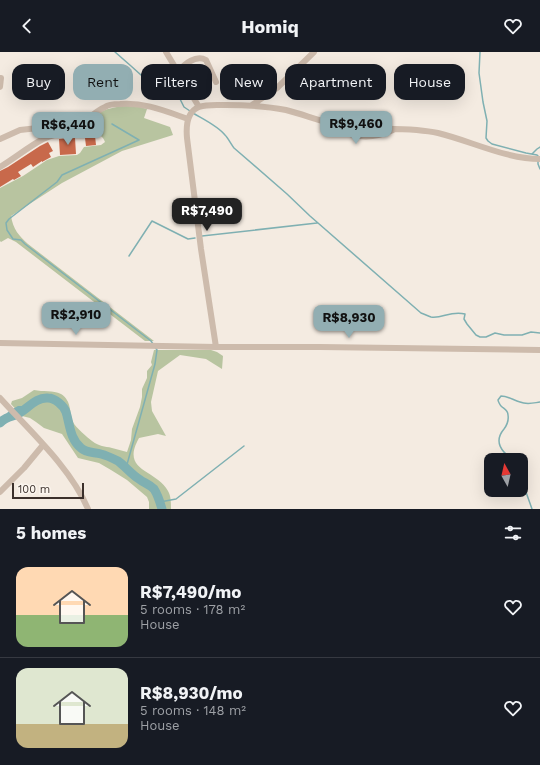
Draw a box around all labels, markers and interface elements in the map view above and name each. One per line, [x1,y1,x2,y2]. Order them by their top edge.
icon: back [16,15,38,37]
icon: heart [502,15,524,37]
text: Homiq [241,16,299,37]
chip: Buy [12,64,65,100]
chip: Rent [73,64,133,100]
chip: Filters [141,64,212,100]
chip: New [220,64,277,100]
chip: Apartment [285,64,386,100]
chip: House [394,64,465,100]
pin: R$9,460 [319,111,393,145]
pin: R$6,440 [31,112,105,146]
text: R$9,460 [329,116,383,131]
text: R$6,440 [41,117,95,132]
pin: R$7,490 [170,198,244,232]
text: R$7,490 [181,203,233,218]
pin: R$2,910 [39,302,113,336]
pin: R$8,930 [312,305,386,339]
text: R$2,910 [51,307,101,322]
text: R$8,930 [322,310,376,325]
north arrow [484,453,528,497]
map controls [484,453,528,497]
scale bar [12,481,84,500]
text: 100 m [18,483,50,496]
icon: filters [502,522,524,544]
text: 5 homes [16,523,86,543]
text: R$7,490/mo [140,582,241,602]
icon: home [48,583,96,631]
icon: heart [502,596,524,618]
text: 5 rooms · 178 m² [140,602,245,617]
text: House [140,617,180,632]
text: R$8,930/mo [140,683,243,703]
icon: home [48,684,96,732]
icon: heart [502,697,524,719]
text: 5 rooms · 148 m² [140,703,246,718]
text: House [140,718,180,733]

